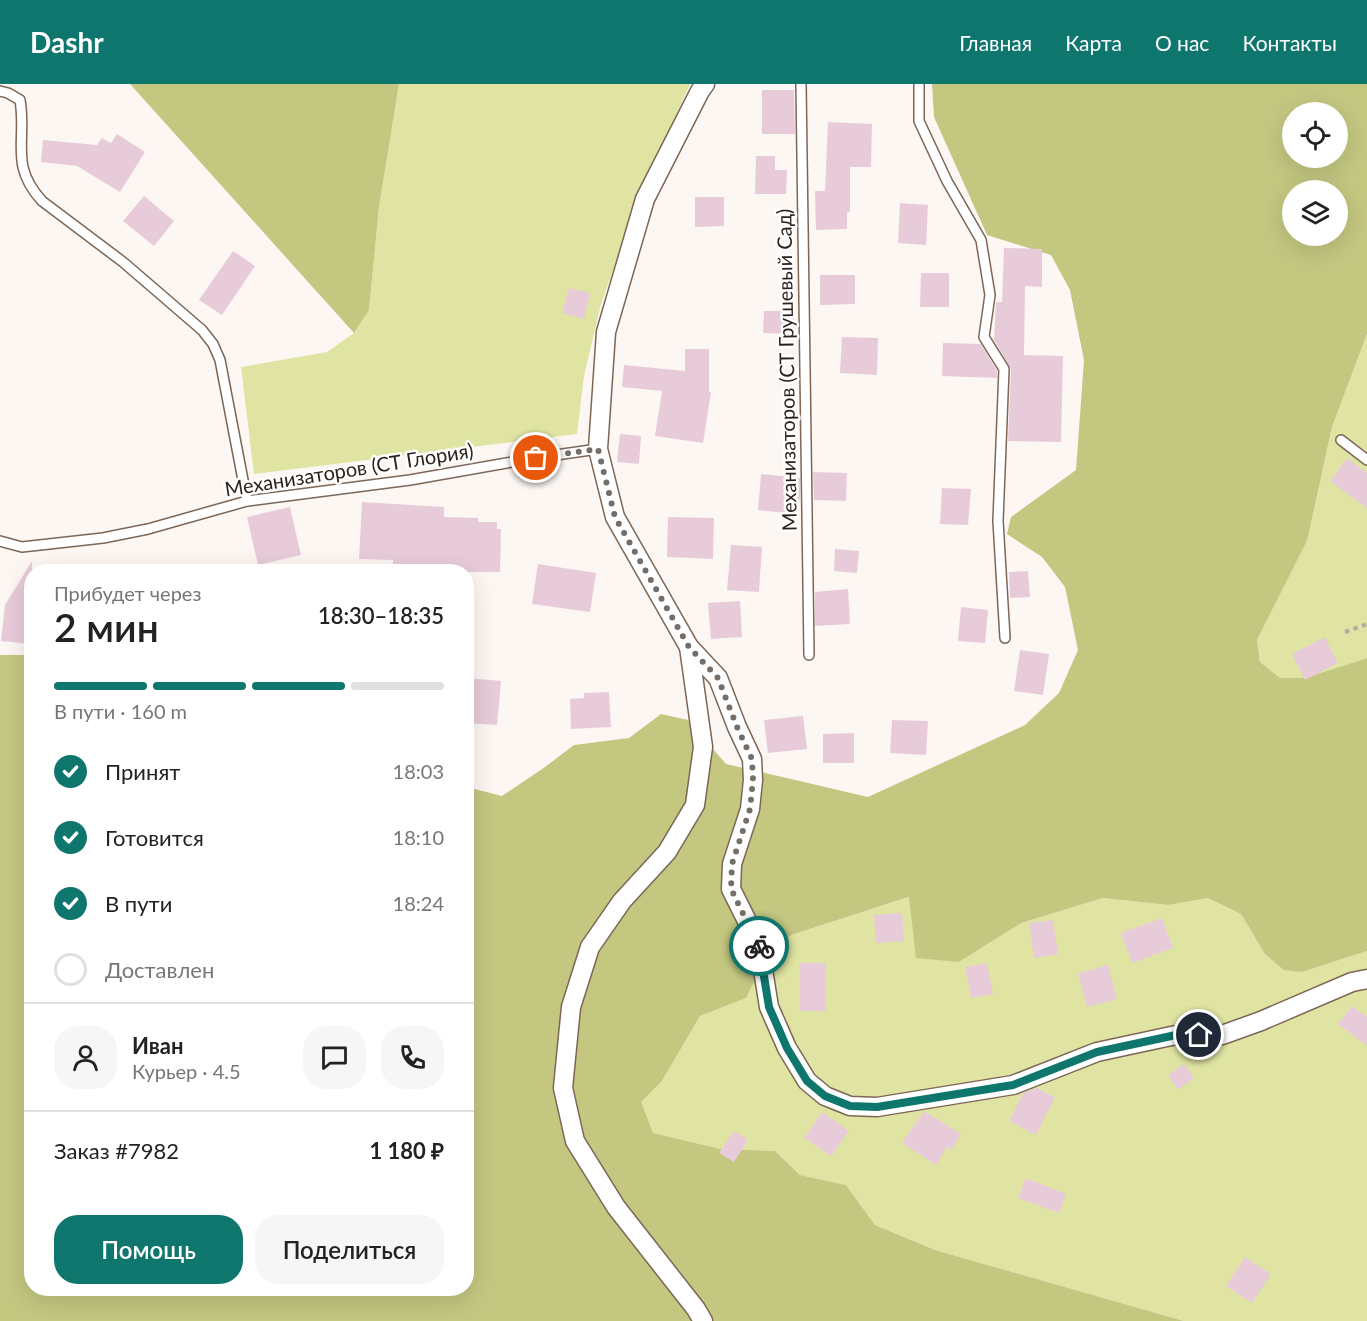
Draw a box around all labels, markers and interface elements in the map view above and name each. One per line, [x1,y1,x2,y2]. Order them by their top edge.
text: Dashr [30,25,104,59]
text: Главная [959,30,1032,55]
text: Карта [1065,30,1122,55]
text: О нас [1155,30,1209,55]
text: Контакты [1242,30,1337,55]
map controls [1282,102,1348,246]
button: locate [1282,102,1348,168]
button: layers [1282,180,1348,246]
street label: Механизаторов (СТ Грушевый Сад) [771,209,801,531]
pin [510,432,561,483]
street label: Механизаторов (СТ Глория) [223,437,475,501]
icon: bag [519,441,552,474]
text: Прибудет через [54,581,201,605]
text: 18:30–18:35 [318,602,444,629]
text: 2 мин [54,604,159,650]
text: В пути · 160 m [54,699,187,723]
icon: check [54,755,87,788]
text: Принят [105,758,180,785]
text: 18:03 [393,759,444,783]
icon: check [54,821,87,854]
text: Готовится [105,824,204,851]
text: 18:10 [393,825,444,849]
icon: check [54,887,87,920]
text: В пути [105,890,172,917]
text: 18:24 [393,891,444,915]
courier [729,916,789,976]
icon: bike [743,930,776,963]
text: Доставлен [105,956,214,983]
pin [1173,1009,1224,1060]
icon: home [1182,1018,1215,1051]
button: person [54,1026,117,1089]
button: chat [303,1026,366,1089]
button: phone [381,1026,444,1089]
text: Иван [132,1032,184,1059]
text: Курьер · 4.5 [132,1059,241,1083]
text: Заказ #7982 [54,1137,179,1164]
text: 1 180 ₽ [369,1137,444,1164]
button: Помощь [54,1215,243,1284]
button: Поделиться [255,1215,444,1284]

